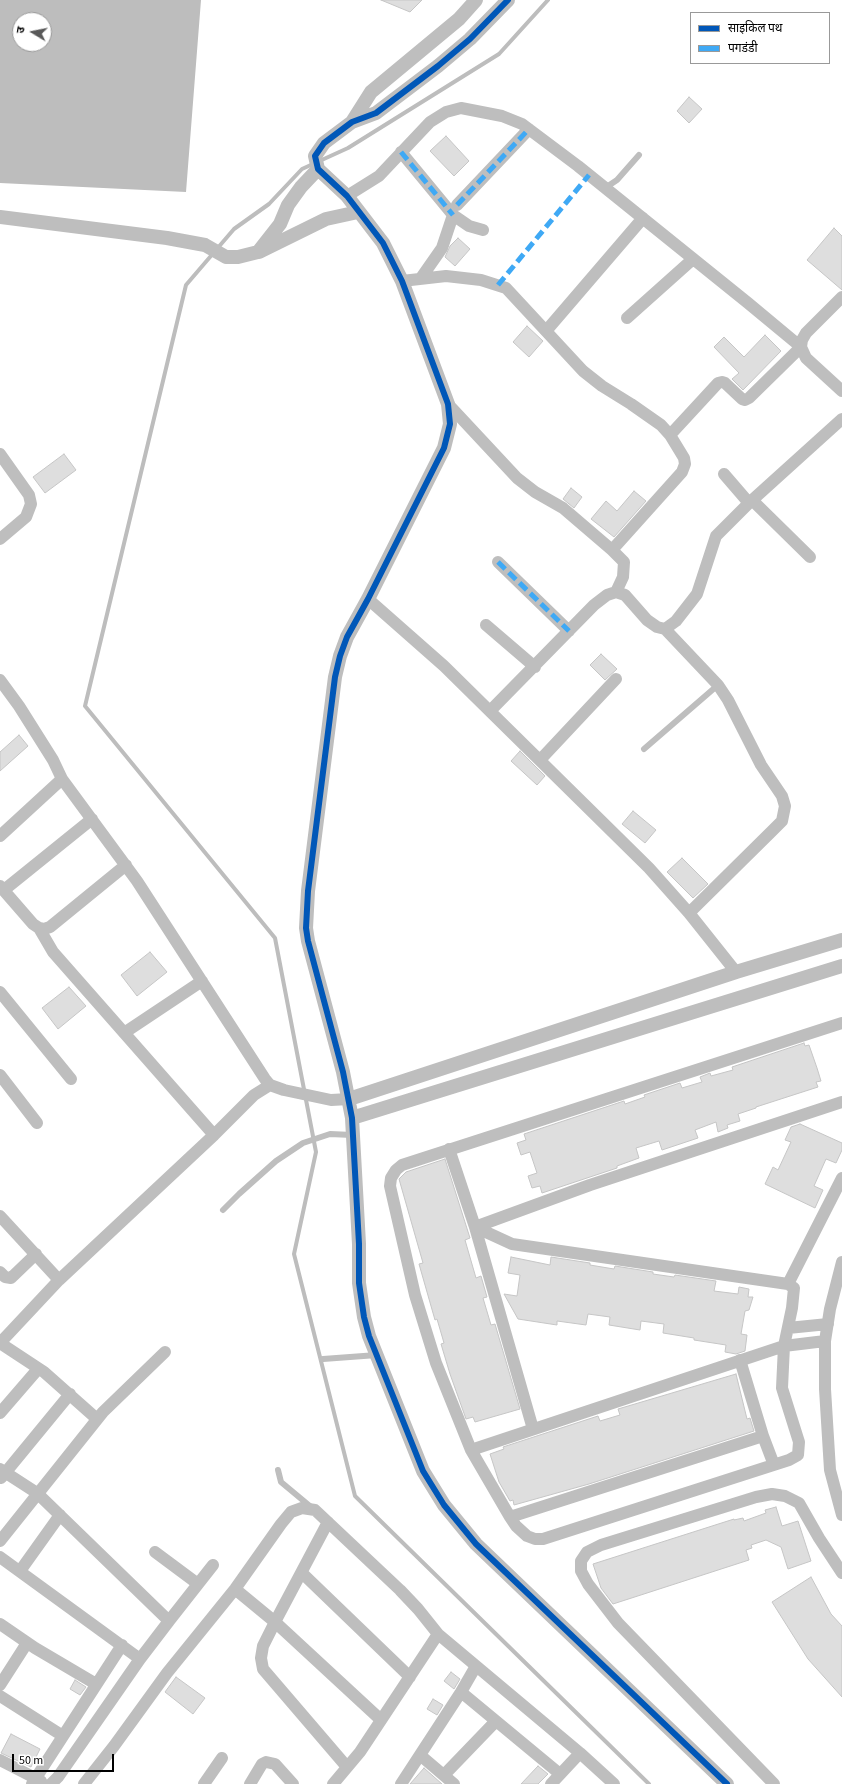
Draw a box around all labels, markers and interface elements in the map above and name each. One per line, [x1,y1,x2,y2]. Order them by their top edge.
north arrow [12,12,52,52]
legend [690,12,830,64]
text: साइकिल पथ [728,20,782,37]
text: उ [13,26,29,34]
text: पगडंडी [728,40,758,57]
scale bar [14,1746,116,1772]
text: 50 m [19,1752,43,1769]

